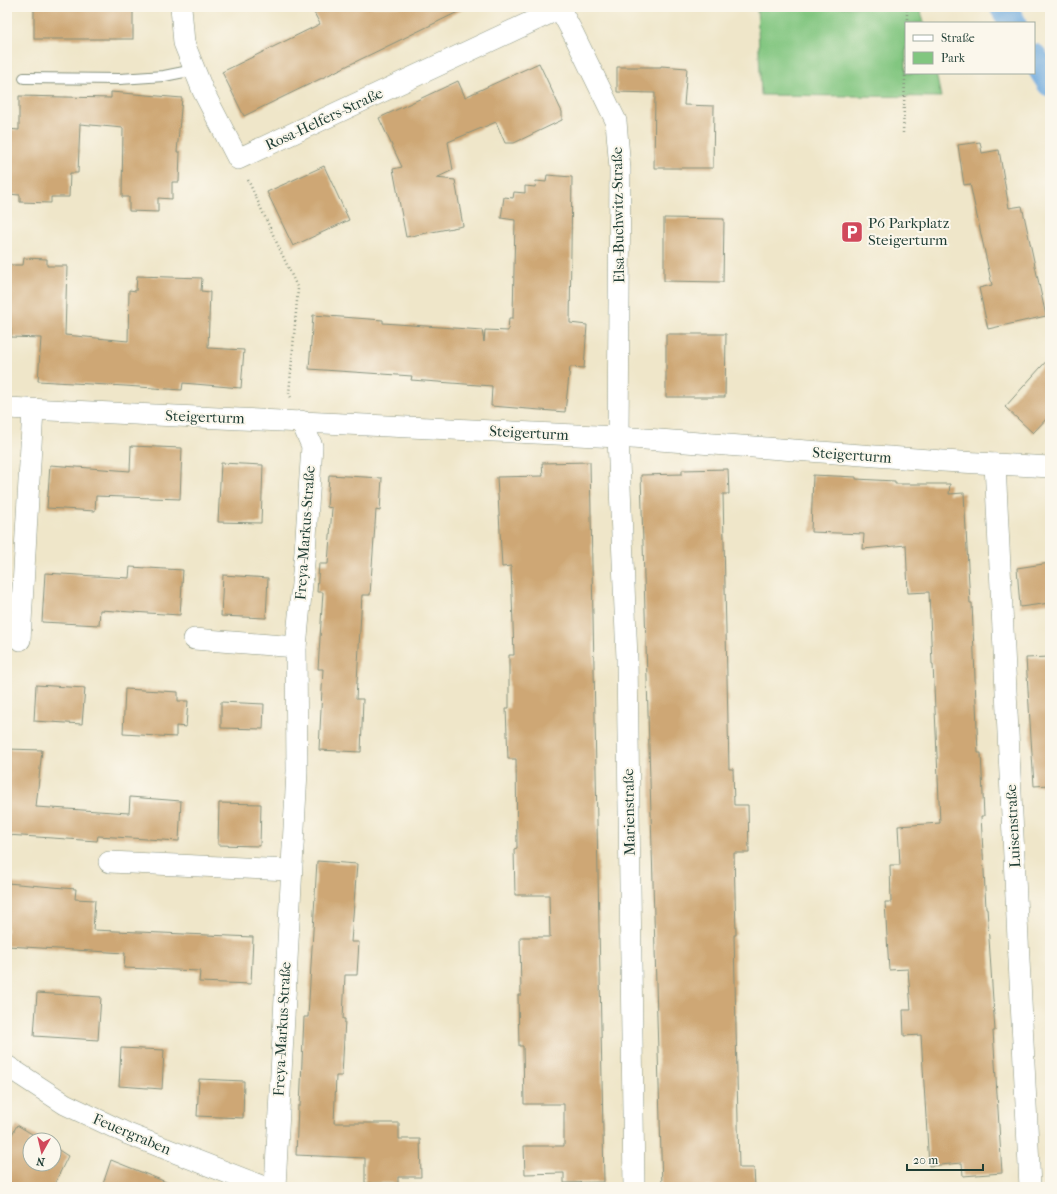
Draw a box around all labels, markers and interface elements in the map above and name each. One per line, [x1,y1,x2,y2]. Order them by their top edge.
legend [905,22,1035,74]
text: Straße [941,31,975,45]
text: Park [941,51,966,65]
street label: Rosa-Helfers-Straße [262,84,386,154]
street label: Elsa-Buchwitz-Straße [608,146,628,283]
place label: P6 Parkplatz Steigerturm [868,214,950,249]
parking icon: P6 Parkplatz Steigerturm [839,219,865,245]
street label: Steigerturm [165,407,246,427]
street label: Steigerturm [489,422,570,444]
street label: Steigerturm [812,443,893,467]
street label: Freya-Markus-Straße [291,465,319,601]
street label: Marienstraße [619,768,639,856]
street label: Luisenstraße [1002,783,1024,868]
street label: Freya-Markus-Straße [269,961,295,1097]
street label: Feuergraben [90,1110,174,1159]
north arrow [22,1132,62,1172]
scale bar [907,1146,983,1172]
text: 20 m [913,1153,938,1167]
text: N [35,1154,46,1168]

